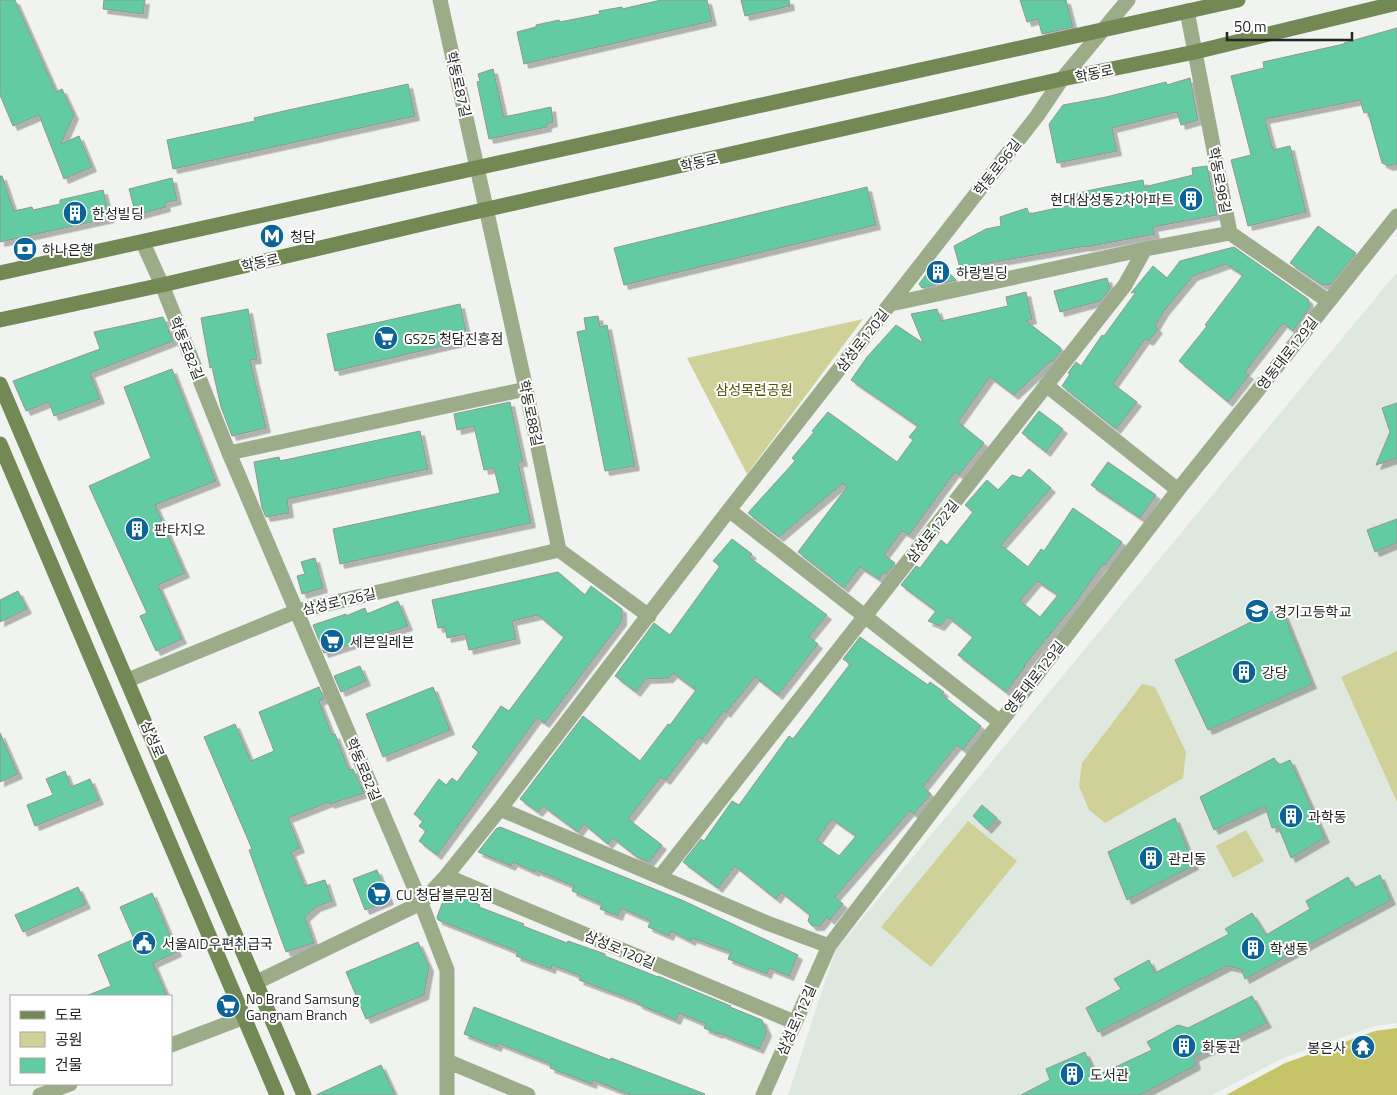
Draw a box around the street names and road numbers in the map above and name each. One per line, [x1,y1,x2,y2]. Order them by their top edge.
street label: 학동로87길 [441,49,477,119]
street label: 학동로 [1073,59,1115,87]
street label: 학동로96길 [968,134,1026,200]
street label: 학동로98길 [1203,145,1237,215]
street label: 학동로 [678,147,720,177]
street label: 학동로 [239,247,281,277]
street label: 삼성로120길 [831,304,893,376]
street label: 영동대로129길 [1252,312,1322,394]
street label: 학동로82길 [165,313,209,383]
street label: 학동로88길 [514,378,548,448]
street label: 삼성로122길 [901,495,963,567]
street label: 삼성로126길 [300,582,378,620]
street label: 영동대로129길 [999,636,1069,718]
street label: 삼성로 [136,717,170,761]
street label: 학동로82길 [341,734,387,804]
street label: 삼성로120길 [581,925,659,973]
street label: 삼성로112길 [771,981,821,1059]

